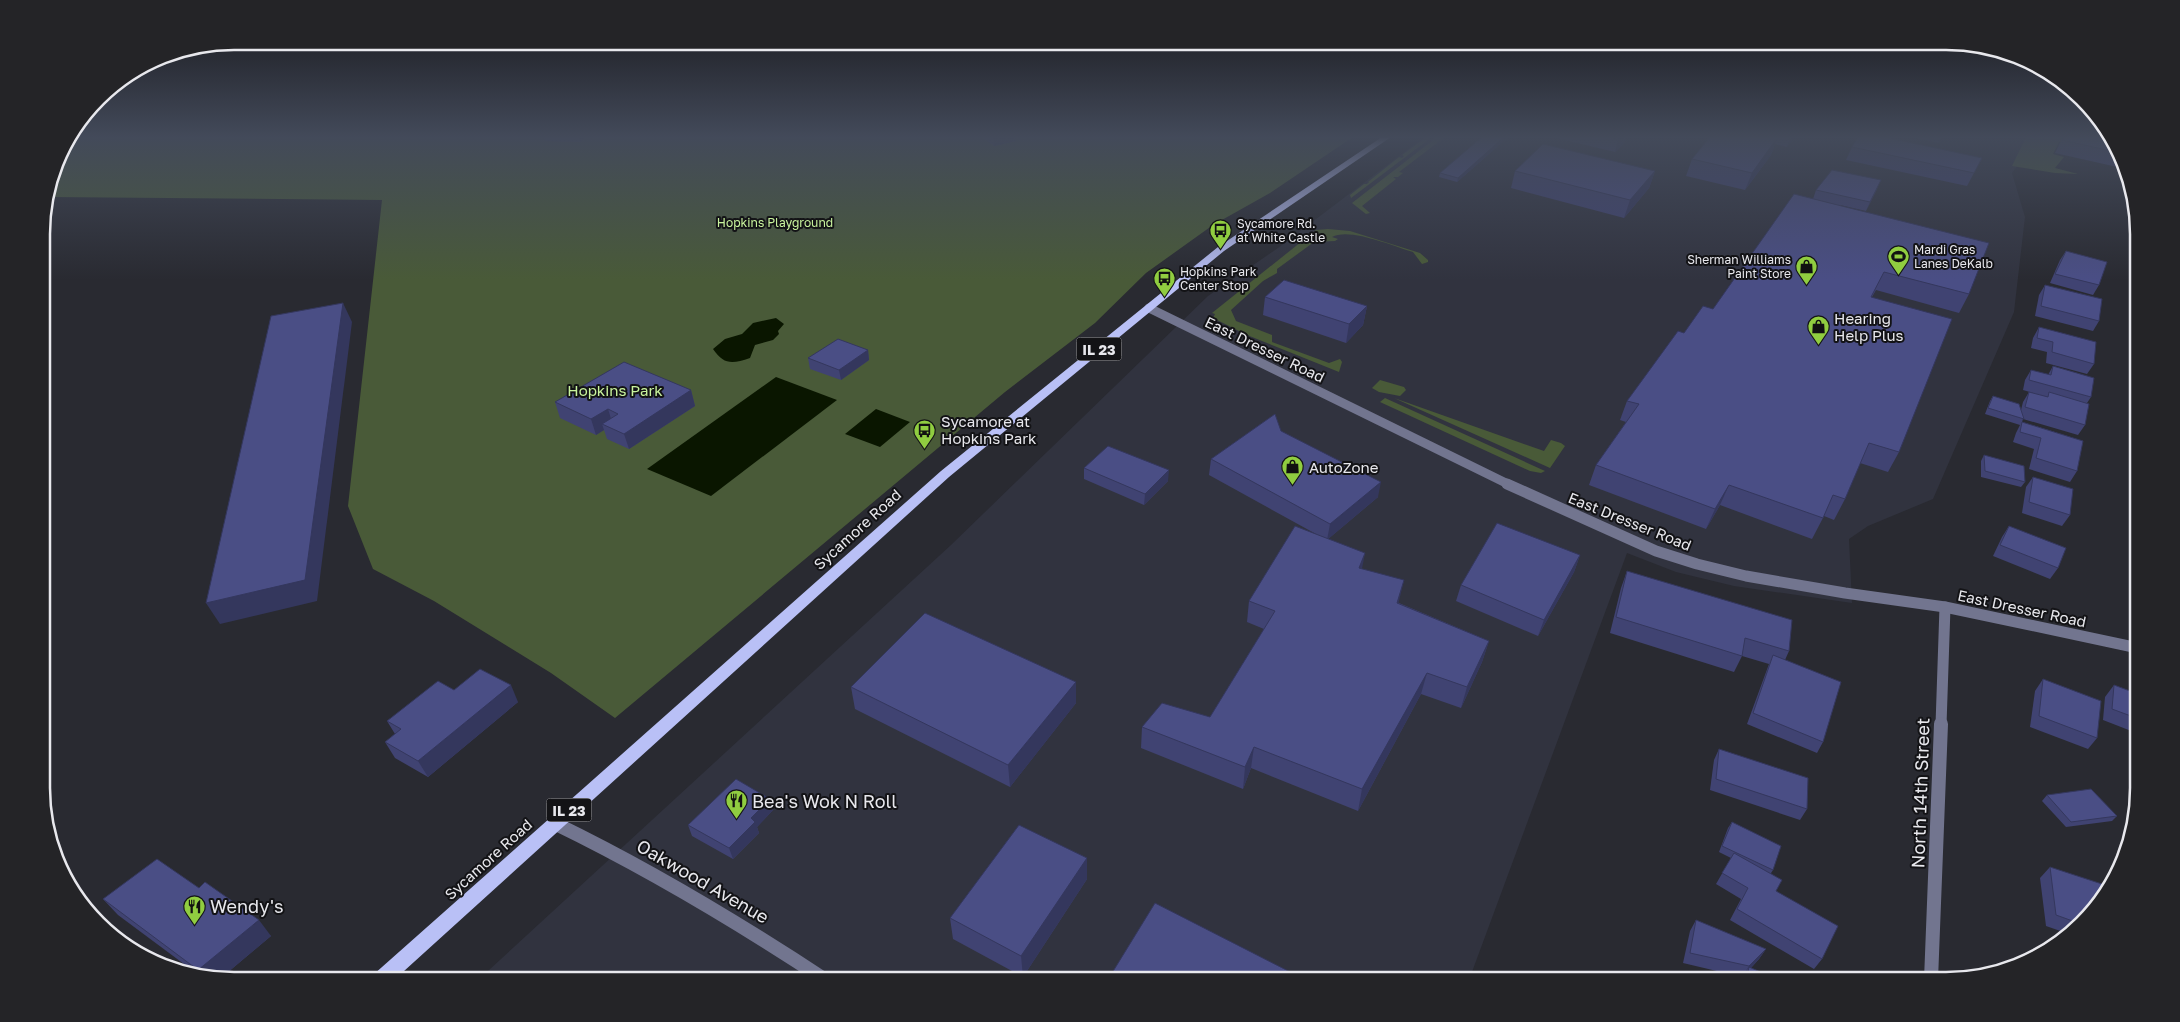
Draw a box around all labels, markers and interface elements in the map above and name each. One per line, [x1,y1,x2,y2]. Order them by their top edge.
park label: Hopkins Playground [717,215,833,230]
place label: Sycamore Rd. at White Castle [1237,216,1325,245]
bus stop icon: Sycamore Rd. at White Castle [1209,218,1233,249]
place label: Mardi Gras Lanes DeKalb [1914,242,1993,271]
sports icon: Mardi Gras Lanes DeKalb [1886,244,1910,275]
place label: Sherman Williams Paint Store [1687,252,1791,281]
shop icon: Sherman Williams Paint Store [1795,254,1819,285]
place label: Hopkins Park Center Stop [1180,264,1257,293]
bus stop icon: Hopkins Park Center Stop [1152,266,1176,297]
place label: Hearing Help Plus [1834,309,1904,344]
street label: East Dresser Road [1202,312,1328,386]
shop icon: Hearing Help Plus [1806,315,1830,346]
road number: IL 23 [1076,338,1122,360]
park label: Hopkins Park [567,381,663,399]
place label: Sycamore at Hopkins Park [941,412,1037,447]
bus stop icon: Sycamore at Hopkins Park [913,418,937,449]
shop icon: AutoZone [1281,455,1305,486]
place label: AutoZone [1309,458,1379,476]
street label: Sycamore Road [810,485,904,573]
street label: East Dresser Road [1566,488,1694,554]
street label: East Dresser Road [1956,586,2088,630]
street label: North 14th Street [1906,717,1934,869]
restaurant icon: Bea's Wok N Roll [724,789,748,820]
place label: Bea's Wok N Roll [752,790,897,812]
road number: IL 23 [546,798,592,822]
street label: Sycamore Road [441,815,535,903]
street label: Oakwood Avenue [633,834,773,928]
restaurant icon: Wendy's [182,894,206,925]
place label: Wendy's [210,895,283,917]

